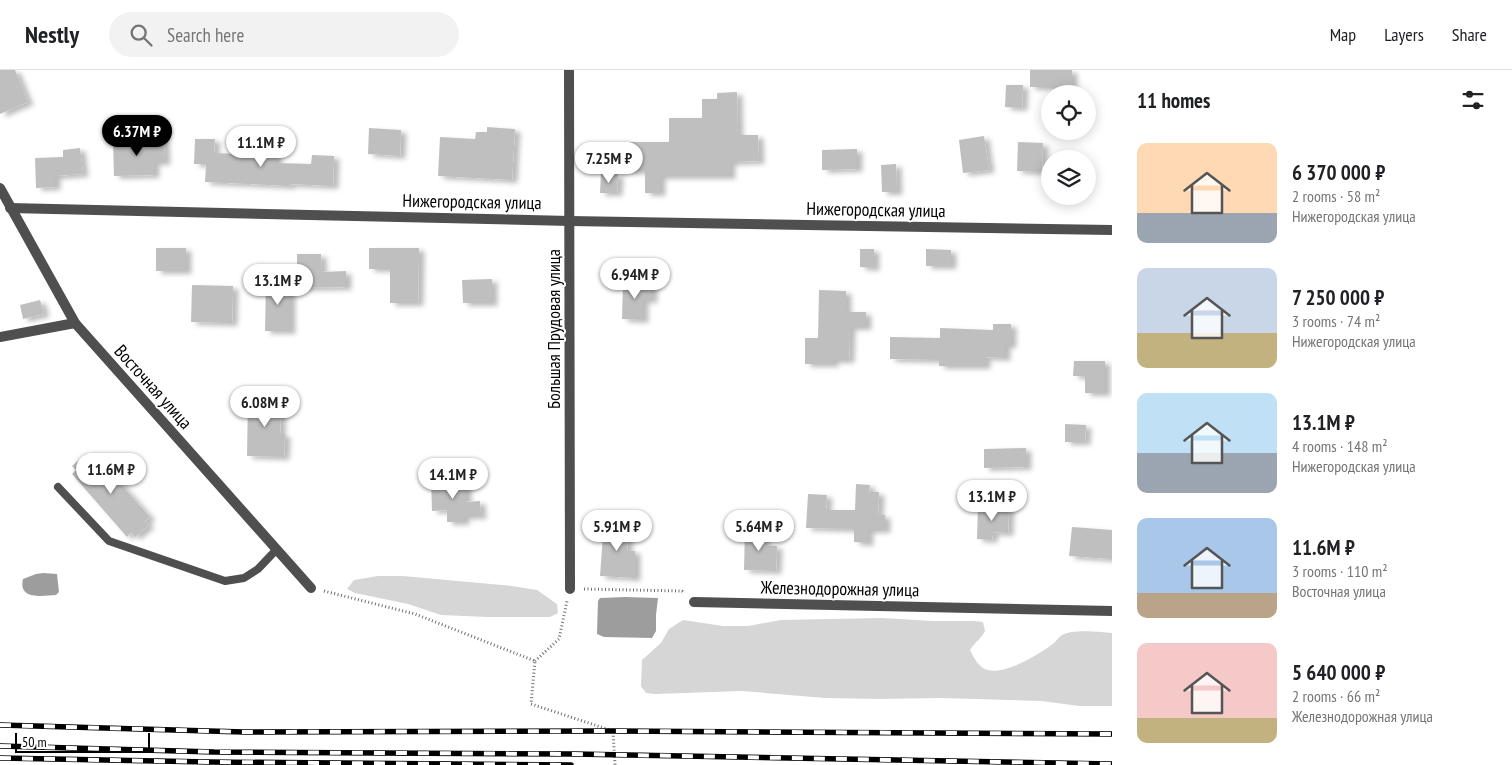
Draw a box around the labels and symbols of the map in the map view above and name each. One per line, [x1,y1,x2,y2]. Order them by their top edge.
pin: 6.37M ₽ [91,114,183,157]
pin: 11.1M ₽ [215,126,307,168]
pin: 7.25M ₽ [563,142,655,184]
street label: Нижегородская улица [402,189,542,214]
street label: Нижегородская улица [806,197,946,222]
street label: Большая Прудовая улица [542,249,565,409]
pin: 6.94M ₽ [589,258,681,300]
pin: 13.1M ₽ [232,264,324,306]
street label: Восточная улица [110,340,197,434]
pin: 6.08M ₽ [219,386,311,428]
pin: 11.6M ₽ [65,452,157,495]
pin: 14.1M ₽ [407,458,499,500]
pin: 13.1M ₽ [946,480,1038,522]
pin: 5.91M ₽ [571,510,663,552]
pin: 5.64M ₽ [713,510,805,552]
street label: Железнодорожная улица [760,576,919,601]
scale bar [15,730,150,753]

